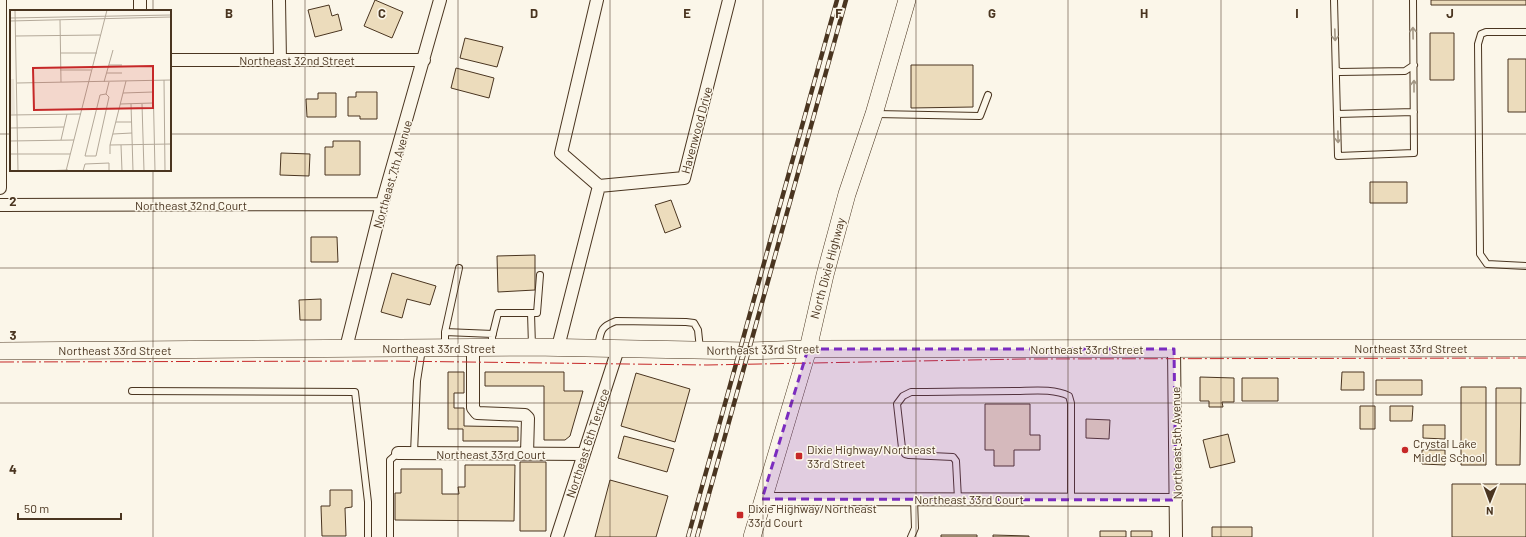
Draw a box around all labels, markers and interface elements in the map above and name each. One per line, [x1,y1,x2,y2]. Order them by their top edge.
text: B [225,5,233,21]
text: C [378,5,386,21]
text: D [530,5,538,21]
text: E [683,5,691,21]
text: F [835,5,843,21]
text: G [988,5,996,21]
text: H [1140,5,1148,21]
text: I [1295,5,1299,21]
text: J [1446,5,1454,21]
inset map [10,10,171,171]
one-way arrow [1410,27,1417,40]
one-way arrow [1331,28,1339,41]
street label: Northeast 32nd Street [239,53,355,67]
one-way arrow [1410,80,1418,93]
street label: Havenwood Drive [678,85,714,175]
street label: Northeast 7th Avenue [370,118,414,230]
one-way arrow [1334,130,1341,143]
text: 2 [9,193,17,209]
street label: Northeast 32nd Court [135,198,247,212]
street label: North Dixie Highway [807,215,847,320]
text: 3 [9,327,17,343]
street label: Northeast 33rd Street [382,341,496,355]
street label: Northeast 33rd Street [706,341,820,357]
street label: Northeast 33rd Street [1354,341,1468,355]
street label: Northeast 33rd Street [1030,342,1144,356]
street label: Northeast 33rd Street [58,343,172,357]
street label: Northeast 6th Terrace [563,387,611,499]
street label: Northeast 5th Avenue [1168,387,1184,499]
place label: Crystal Lake Middle School [1413,436,1485,464]
place label: Dixie Highway/Northeast 33rd Street [807,442,936,470]
marker: Crystal Lake Middle School [1400,445,1410,455]
street label: Northeast 33rd Court [436,447,546,461]
marker: Dixie Highway/Northeast 33rd Street [794,451,804,461]
text: 4 [9,461,17,477]
north arrow [1470,481,1510,521]
street label: Northeast 33rd Court [914,492,1024,506]
scale bar [18,495,121,521]
text: 50 m [24,501,49,515]
place label: Dixie Highway/Northeast 33rd Court [748,501,877,529]
text: N [1486,505,1494,518]
marker: Dixie Highway/Northeast 33rd Court [735,510,745,520]

